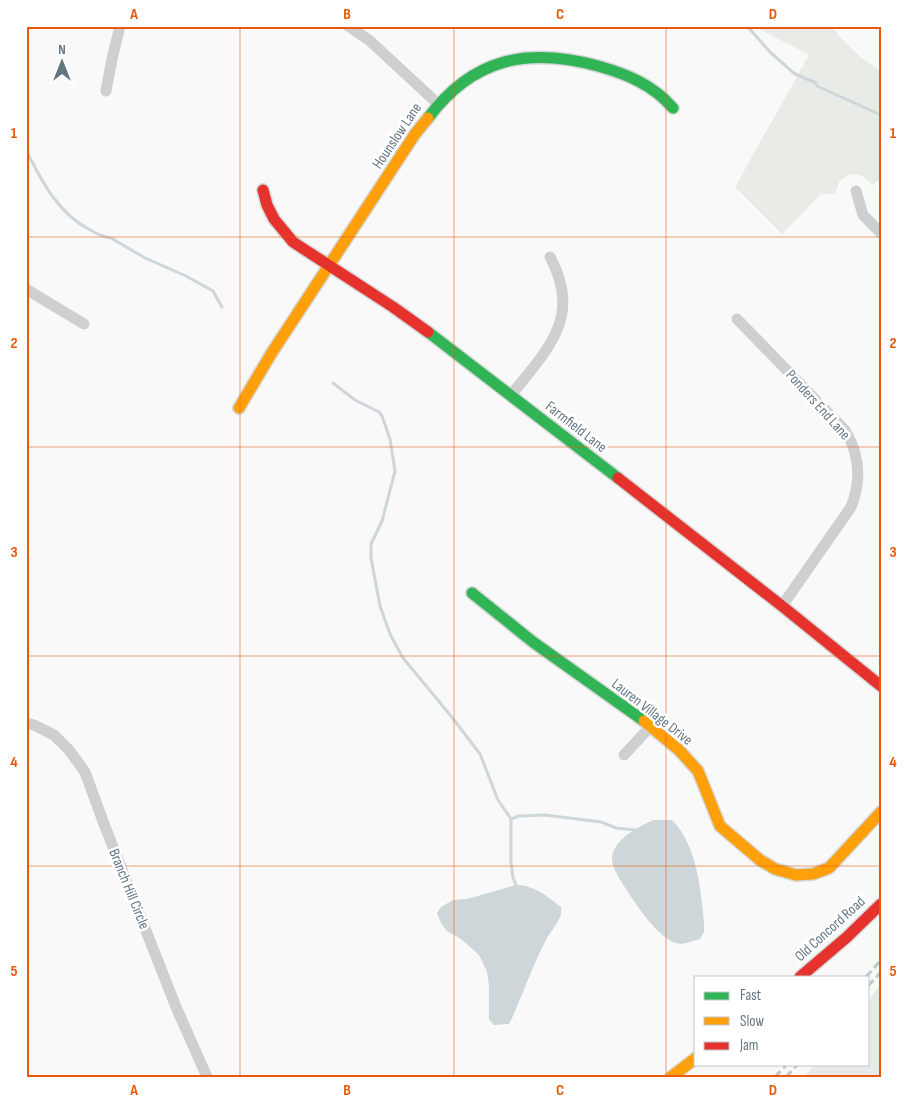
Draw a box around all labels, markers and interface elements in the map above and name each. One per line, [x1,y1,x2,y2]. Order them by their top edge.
text: A [129,5,138,24]
text: B [343,5,351,24]
text: C [556,5,564,24]
text: D [769,5,777,24]
north arrow [38,38,88,88]
text: N [58,41,66,58]
street label: Hounslow Lane [368,99,426,173]
text: 1 [11,124,18,143]
text: 1 [890,124,897,143]
text: 2 [10,334,18,353]
text: 2 [889,334,897,353]
street label: Ponders End Lane [781,366,855,444]
street label: Farmfield Lane [541,397,611,457]
text: 3 [10,543,18,562]
text: 3 [889,543,897,562]
street label: Lauren Village Drive [608,674,696,750]
text: 4 [10,753,18,772]
text: 4 [889,753,897,772]
street label: Branch Hill Circle [104,846,154,932]
street label: Old Concord Road [791,892,869,966]
text: 5 [10,962,18,981]
text: 5 [889,962,897,981]
legend [694,976,870,1066]
text: Fast [740,986,762,1005]
text: Slow [740,1012,764,1031]
text: Jam [739,1036,758,1055]
text: A [129,1081,138,1100]
text: B [343,1081,351,1100]
text: C [556,1081,564,1100]
text: D [769,1081,777,1100]

